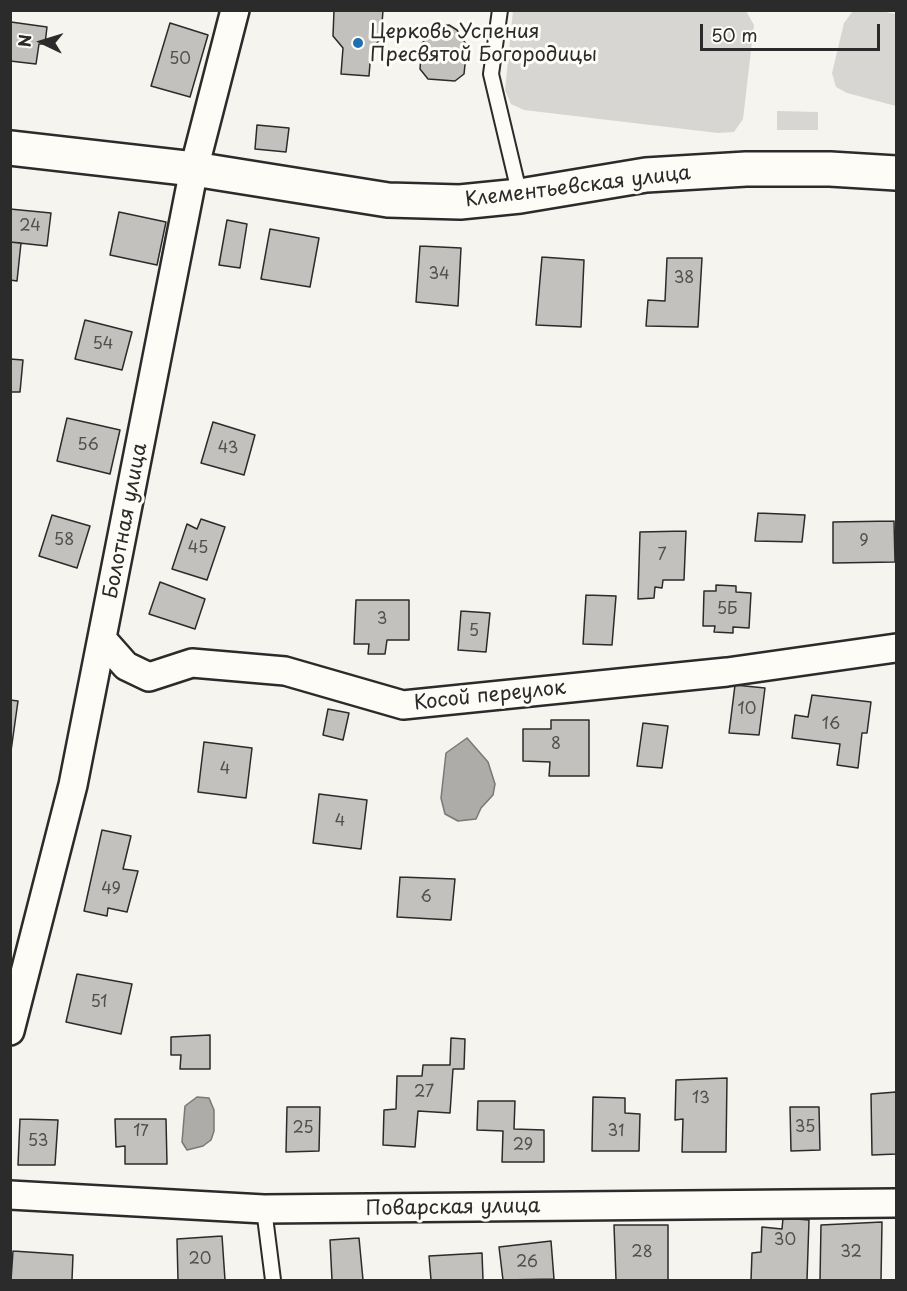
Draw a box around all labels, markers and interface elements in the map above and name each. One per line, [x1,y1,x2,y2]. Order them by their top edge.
north arrow [12,12,72,72]
scale bar [703,12,883,50]
place label: Церковь Успения Пресвятой Богородицы [370,20,597,67]
text: 50 m [711,21,758,48]
text: N [12,34,36,48]
marker: Церковь Успения Пресвятой Богородицы [351,36,365,50]
house number: 50 [169,50,191,70]
street label: Клементьевская улица [464,161,692,213]
house number: 24 [19,217,41,237]
house number: 34 [428,265,450,285]
house number: 38 [674,269,694,289]
house number: 54 [93,335,113,355]
house number: 56 [77,436,99,456]
house number: 43 [218,439,238,459]
street label: Болотная улица [99,441,153,601]
house number: 58 [54,531,74,551]
house number: 9 [859,532,869,552]
house number: 45 [188,539,208,559]
house number: 7 [657,546,667,566]
house number: 5Б [717,600,737,620]
house number: 3 [377,610,387,630]
house number: 5 [469,622,479,642]
street label: Косой переулок [413,676,567,716]
house number: 10 [738,700,756,720]
house number: 16 [822,715,840,735]
house number: 8 [551,735,561,755]
house number: 4 [220,760,230,780]
house number: 4 [335,812,345,832]
house number: 49 [101,880,121,900]
house number: 6 [420,888,432,908]
house number: 51 [90,993,108,1013]
house number: 27 [414,1083,434,1103]
house number: 13 [692,1089,710,1109]
house number: 35 [795,1118,815,1138]
house number: 25 [292,1119,314,1139]
house number: 17 [133,1122,149,1142]
house number: 31 [608,1122,624,1142]
house number: 53 [28,1132,48,1152]
house number: 29 [513,1136,533,1156]
street label: Поварская улица [365,1194,541,1222]
house number: 30 [774,1231,796,1251]
house number: 28 [631,1243,653,1263]
house number: 32 [840,1243,862,1263]
house number: 20 [189,1250,211,1270]
house number: 26 [516,1253,538,1273]

